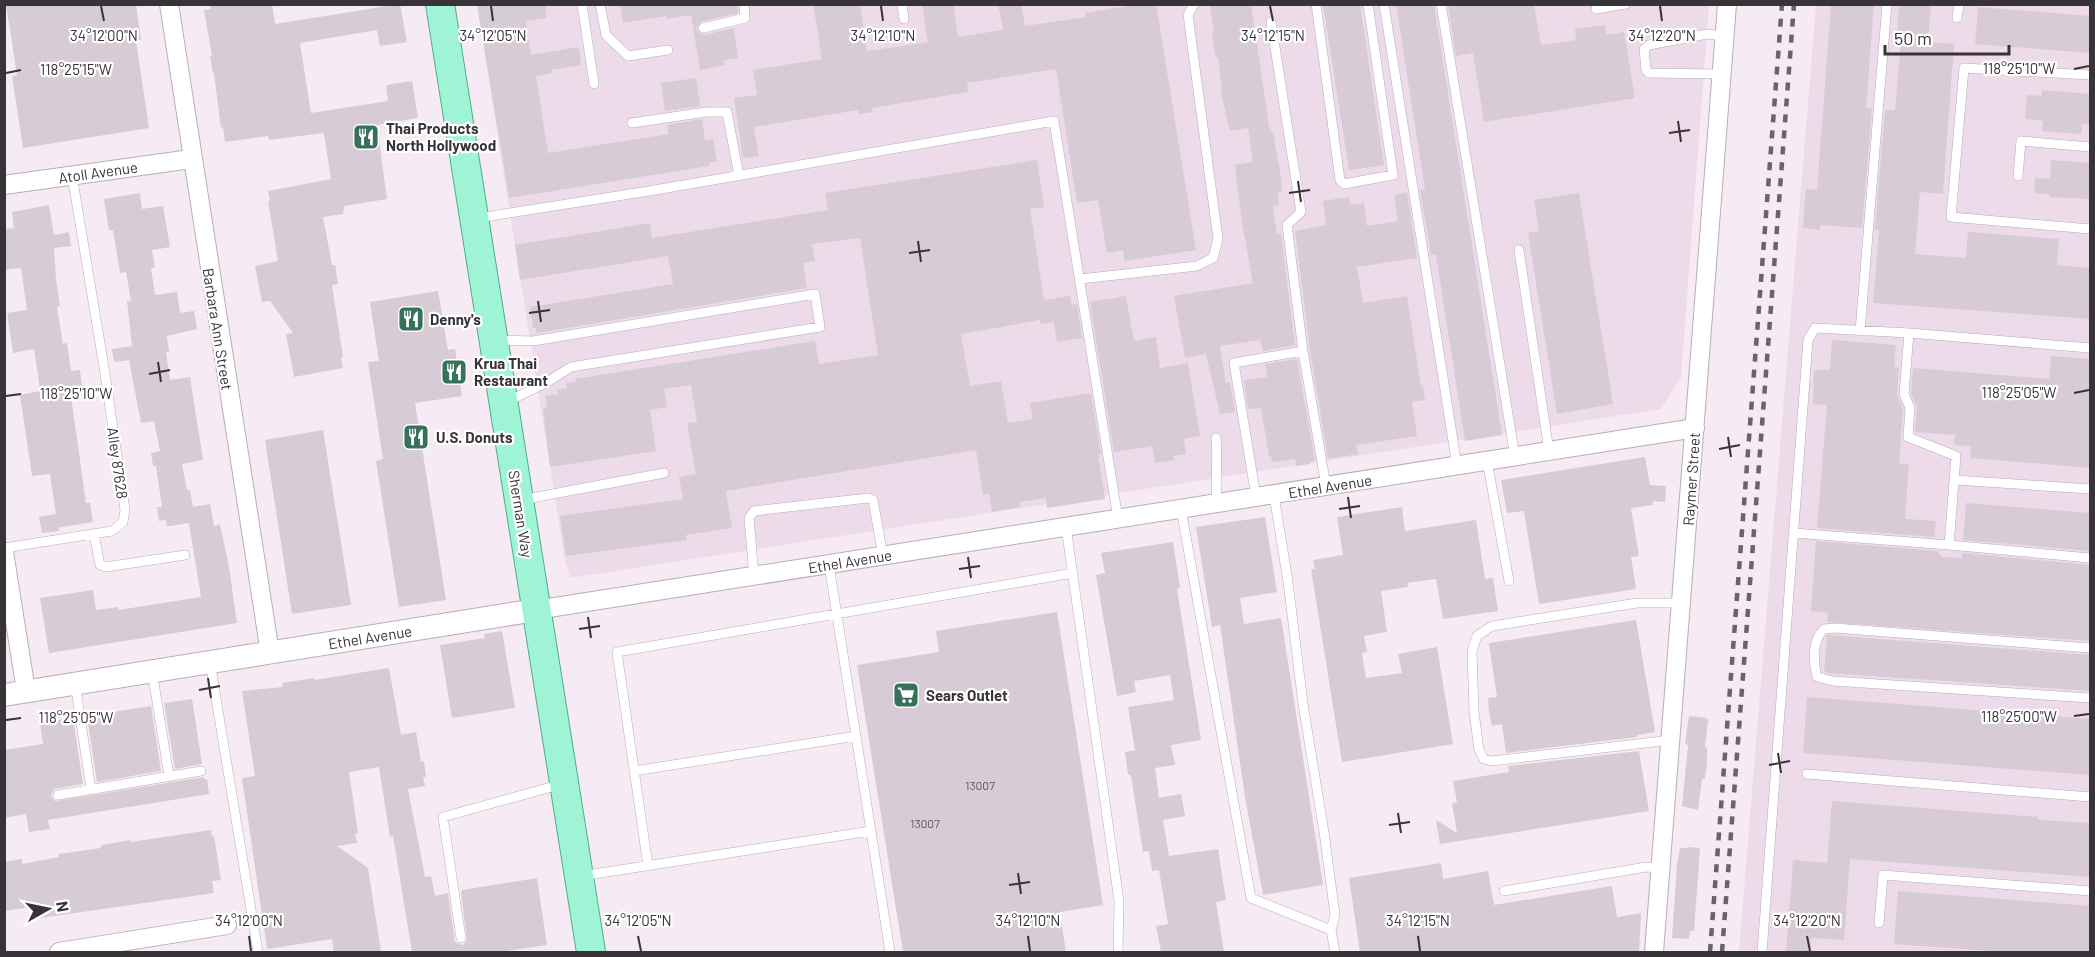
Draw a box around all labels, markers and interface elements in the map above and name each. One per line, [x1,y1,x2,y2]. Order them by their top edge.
scale bar [1885,18,2010,56]
text: 34°12'00"N [70,26,138,44]
text: 34°12'05"N [459,26,527,44]
text: 34°12'10"N [851,26,915,44]
text: 34°12'15"N [1241,26,1305,44]
text: 34°12'20"N [1628,26,1696,44]
text: 50 m [1894,27,1932,49]
text: 118°25'10"W [1983,59,2055,77]
text: 118°25'15"W [40,60,112,78]
place label: Thai Products North Hollywood [386,119,496,154]
restaurant icon: Thai Products North Hollywood [351,122,381,152]
street label: Atoll Avenue [57,158,139,186]
street label: Barbara Ann Street [199,267,237,391]
restaurant icon: Denny's [396,304,426,334]
place label: Denny's [430,310,481,328]
place label: Krua Thai Restaurant [474,354,548,389]
restaurant icon: Krua Thai Restaurant [439,357,469,387]
text: 118°25'05"W [1981,383,2057,401]
text: 118°25'10"W [40,384,112,402]
restaurant icon: U.S. Donuts [401,422,431,452]
street label: Alley 87628 [104,426,132,500]
place label: U.S. Donuts [436,428,513,446]
street label: Raymer Street [1679,432,1703,526]
street label: Sherman Way [505,469,537,559]
street label: Ethel Avenue [1287,470,1373,502]
street label: Ethel Avenue [807,545,893,577]
street label: Ethel Avenue [327,621,413,653]
supermarket icon: Sears Outlet [891,680,921,710]
place label: Sears Outlet [926,686,1008,704]
text: 118°25'00"W [1981,707,2057,725]
text: 118°25'05"W [38,708,114,726]
house number: 13007 [965,778,995,792]
house number: 13007 [910,816,940,830]
north arrow [18,879,78,939]
text: N [53,900,74,913]
text: 34°12'00"N [215,911,283,929]
text: 34°12'05"N [604,911,672,929]
text: 34°12'10"N [996,911,1060,929]
text: 34°12'15"N [1386,911,1450,929]
text: 34°12'20"N [1773,911,1841,929]

